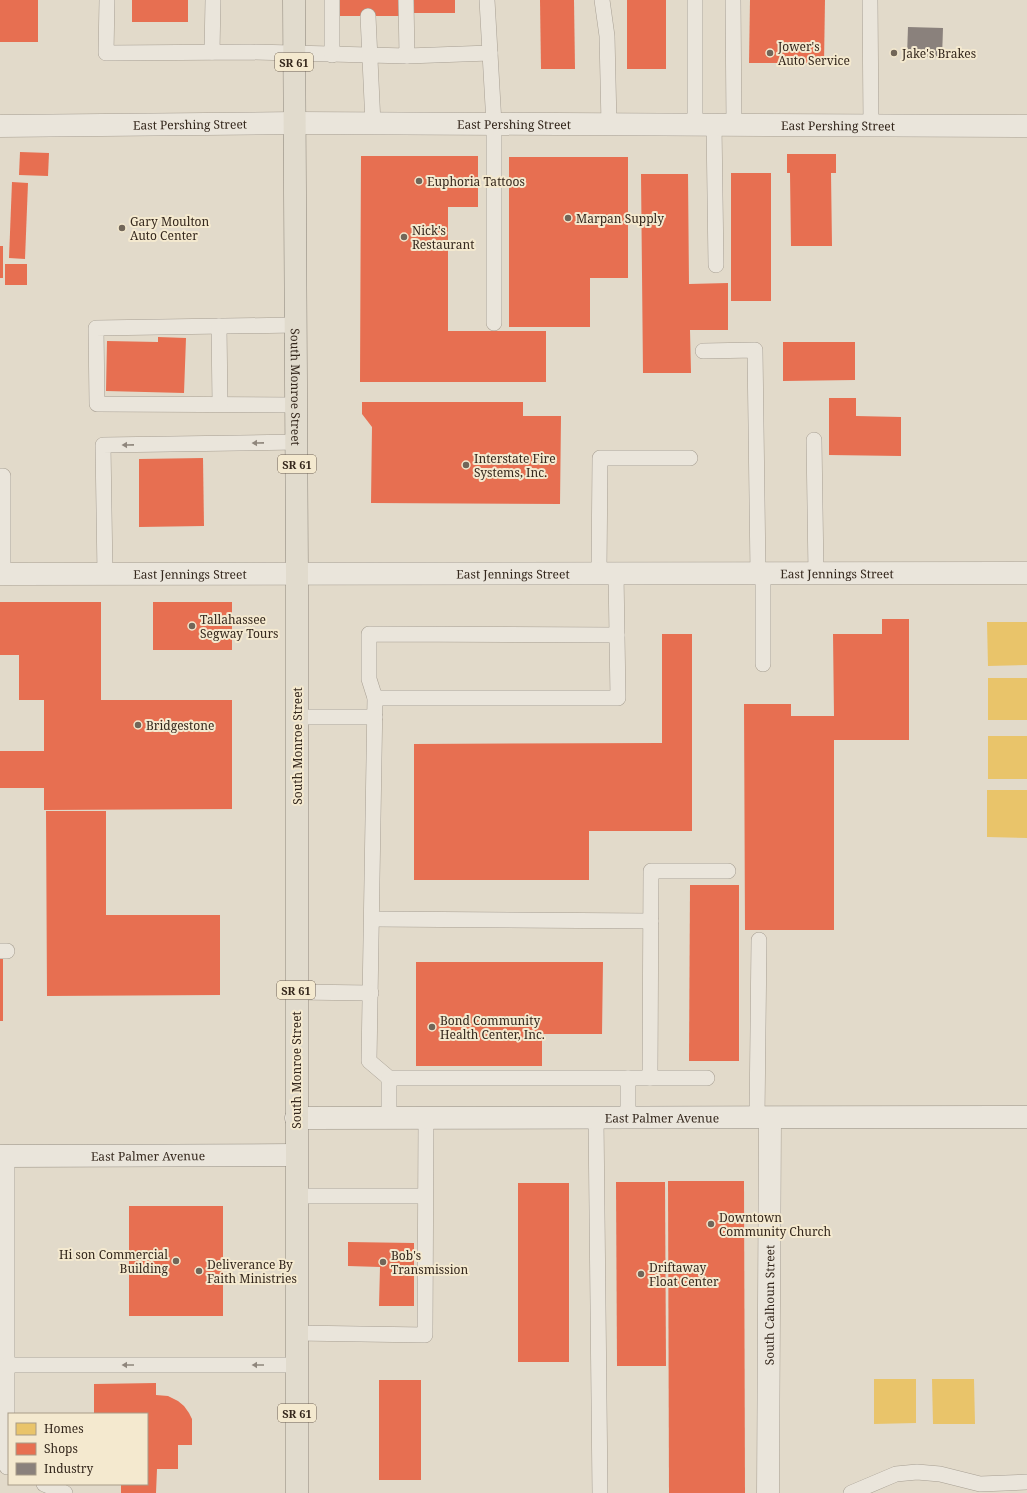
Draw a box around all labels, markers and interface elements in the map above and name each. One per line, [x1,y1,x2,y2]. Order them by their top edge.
place label: Jower's Auto Service [777,38,850,69]
place label: Jake's Brakes [901,45,976,62]
marker: Jower's Auto Service [765,48,775,58]
marker: Jake's Brakes [889,48,899,58]
road number: SR 61 [275,53,313,71]
street label: East Pershing Street [133,115,247,133]
street label: East Pershing Street [457,115,571,133]
street label: East Pershing Street [781,116,895,134]
place label: Euphoria Tattoos [427,173,525,190]
marker: Euphoria Tattoos [414,176,424,186]
place label: Marpan Supply [576,210,664,227]
place label: Gary Moulton Auto Center [130,213,210,244]
marker: Marpan Supply [563,213,573,223]
place label: Nick's Restaurant [412,222,474,253]
marker: Gary Moulton Auto Center [117,223,127,233]
marker: Nick's Restaurant [399,232,409,242]
street label: South Monroe Street [287,328,305,446]
one-way arrow [251,440,264,446]
one-way arrow [122,441,134,448]
place label: Interstate Fire Systems, Inc. [474,450,556,481]
road number: SR 61 [278,455,316,473]
marker: Interstate Fire Systems, Inc. [461,460,471,470]
street label: East Jennings Street [133,565,247,582]
street label: East Jennings Street [456,565,570,582]
street label: East Jennings Street [780,565,894,582]
place label: Tallahassee Segway Tours [200,611,279,642]
marker: Tallahassee Segway Tours [187,621,197,631]
street label: South Monroe Street [289,687,306,805]
place label: Bridgestone [146,717,214,734]
marker: Bridgestone [133,720,143,730]
road number: SR 61 [277,981,315,999]
street label: South Monroe Street [288,1011,305,1129]
place label: Bond Community Health Center, Inc. [440,1012,545,1043]
marker: Bond Community Health Center, Inc. [427,1022,437,1032]
street label: East Palmer Avenue [605,1109,719,1126]
street label: East Palmer Avenue [91,1147,205,1164]
place label: Downtown Community Church [719,1209,831,1240]
marker: Downtown Community Church [706,1219,716,1229]
street label: South Calhoun Street [760,1245,778,1365]
place label: Hi son Commercial Building [59,1246,169,1277]
place label: Bob's Transmission [391,1247,468,1278]
marker: Hi son Commercial Building [171,1256,181,1266]
place label: Deliverance By Faith Ministries [207,1256,297,1287]
marker: Bob's Transmission [378,1257,388,1267]
place label: Driftaway Float Center [649,1259,719,1290]
marker: Deliverance By Faith Ministries [194,1266,204,1276]
marker: Driftaway Float Center [636,1269,646,1279]
one-way arrow [121,1362,134,1368]
one-way arrow [251,1362,264,1368]
road number: SR 61 [278,1404,316,1422]
legend [8,1413,148,1485]
text: Homes [44,1420,84,1437]
text: Shops [44,1440,78,1457]
text: Industry [44,1460,93,1477]

